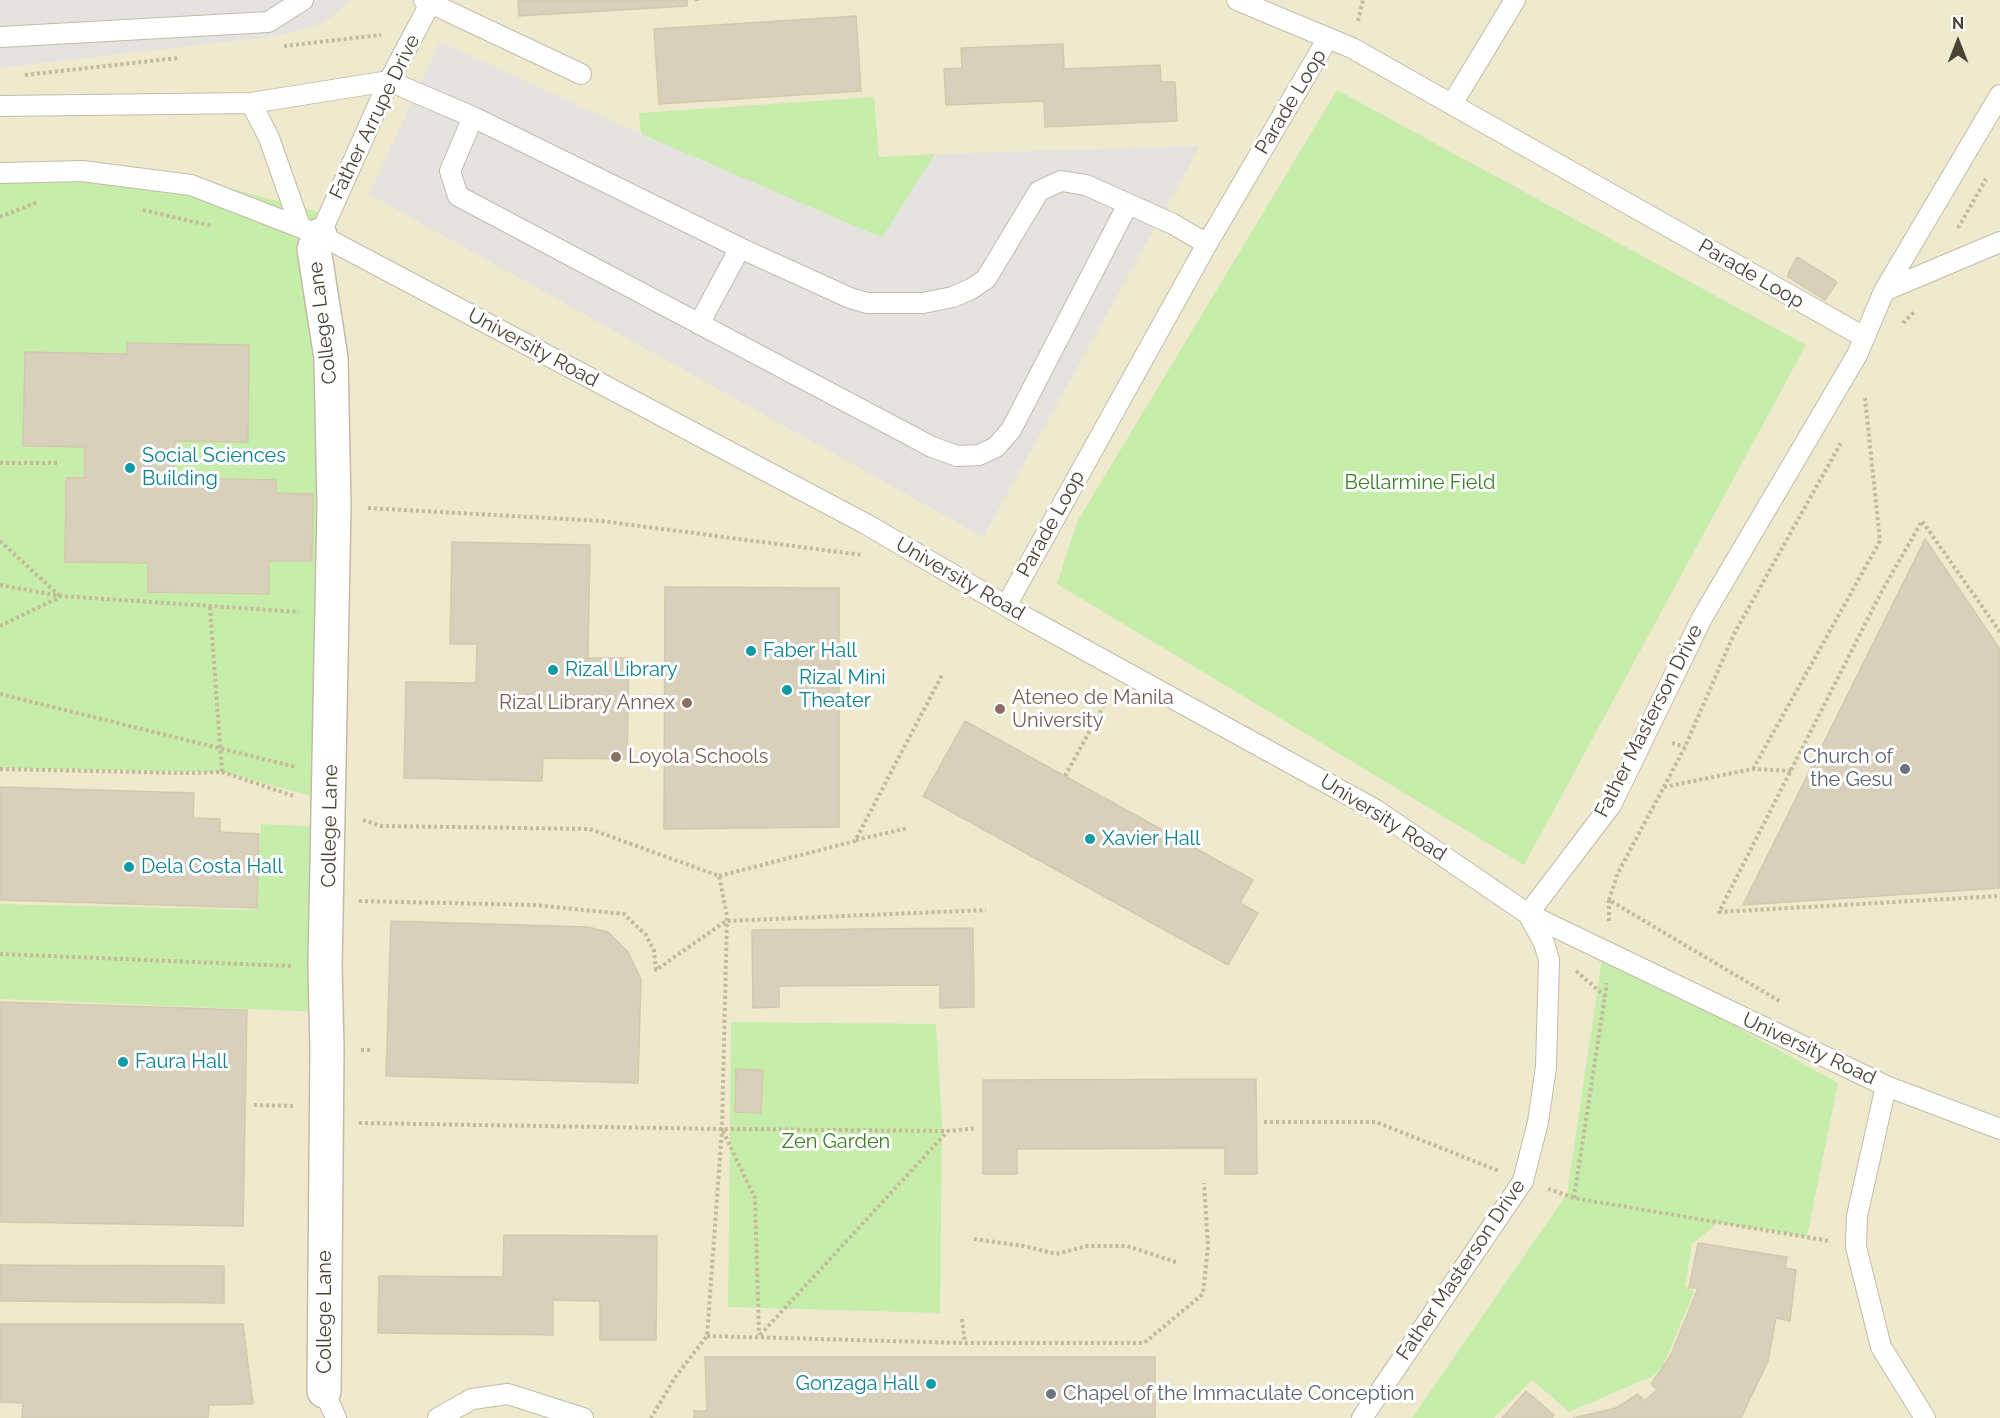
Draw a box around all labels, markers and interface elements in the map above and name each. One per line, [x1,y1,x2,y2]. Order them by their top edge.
north arrow [1928,12,1988,72]
text: N [1952,14,1964,33]
street label: Father Arrupe Drive [325,31,425,203]
street label: Parade Loop [1250,45,1332,159]
street label: Parade Loop [1694,234,1808,314]
street label: College Lane [304,260,342,386]
street label: University Road [463,303,603,393]
place label: Social Sciences Building [142,444,286,491]
marker: Social Sciences Building [123,461,137,475]
street label: Parade Loop [1012,467,1090,581]
park label: Bellarmine Field [1345,471,1495,495]
street label: University Road [891,532,1029,626]
street label: Father Masterson Drive [1590,621,1708,821]
place label: Faber Hall [763,639,857,663]
marker: Faber Hall [744,644,758,658]
place label: Rizal Library [565,658,678,682]
marker: Rizal Library [546,663,560,677]
place label: Rizal Mini Theater [799,666,886,713]
marker: Rizal Mini Theater [780,683,794,697]
place label: Ateneo de Manila University [1012,686,1174,733]
place label: Rizal Library Annex [499,691,675,715]
marker: Rizal Library Annex [680,696,694,710]
marker: Ateneo de Manila University [993,702,1007,716]
place label: Loyola Schools [628,745,768,769]
place label: Church of the Gesu [1803,745,1893,792]
marker: Loyola Schools [609,750,623,764]
marker: Church of the Gesu [1898,762,1912,776]
street label: College Lane [317,764,343,888]
street label: University Road [1315,769,1451,867]
place label: Xavier Hall [1102,827,1200,851]
marker: Xavier Hall [1083,832,1097,846]
place label: Dela Costa Hall [141,855,283,879]
marker: Dela Costa Hall [122,860,136,874]
street label: University Road [1738,1008,1880,1090]
place label: Faura Hall [135,1050,228,1074]
marker: Faura Hall [116,1055,130,1069]
park label: Zen Garden [782,1130,890,1154]
street label: Father Masterson Drive [1392,1175,1530,1365]
street label: College Lane [313,1250,337,1374]
place label: Gonzaga Hall [796,1372,919,1396]
marker: Gonzaga Hall [924,1377,938,1391]
place label: Chapel of the Immaculate Conception [1063,1382,1414,1406]
marker: Chapel of the Immaculate Conception [1044,1387,1058,1401]

